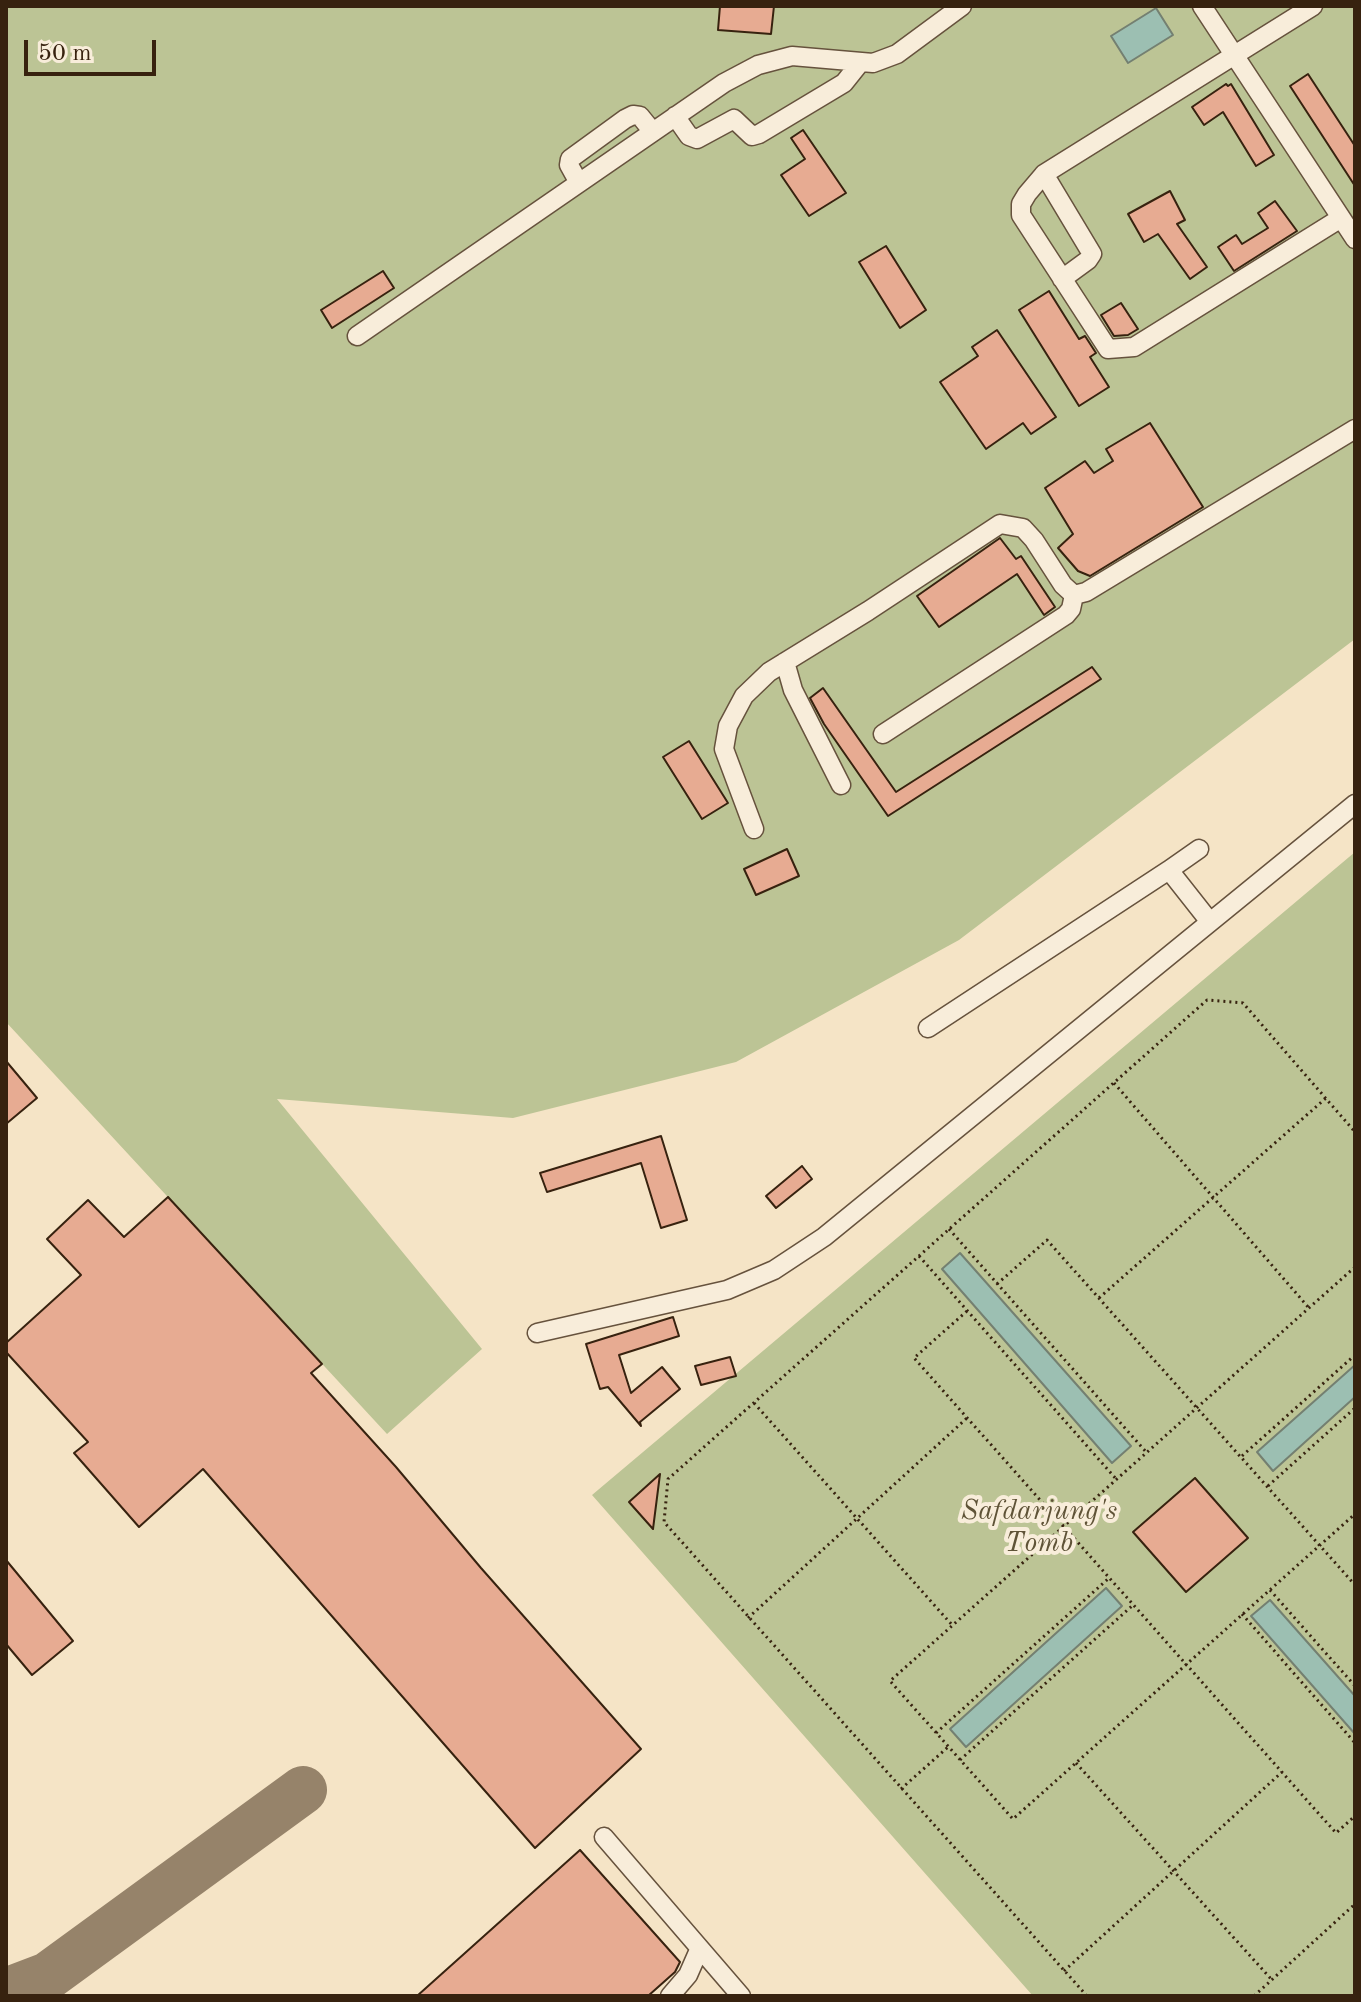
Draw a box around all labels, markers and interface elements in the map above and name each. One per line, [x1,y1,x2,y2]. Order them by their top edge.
scale bar [28,24,160,74]
text: 50 m [38,42,92,66]
park label: Safdarjung's Tomb [961,1495,1117,1561]

